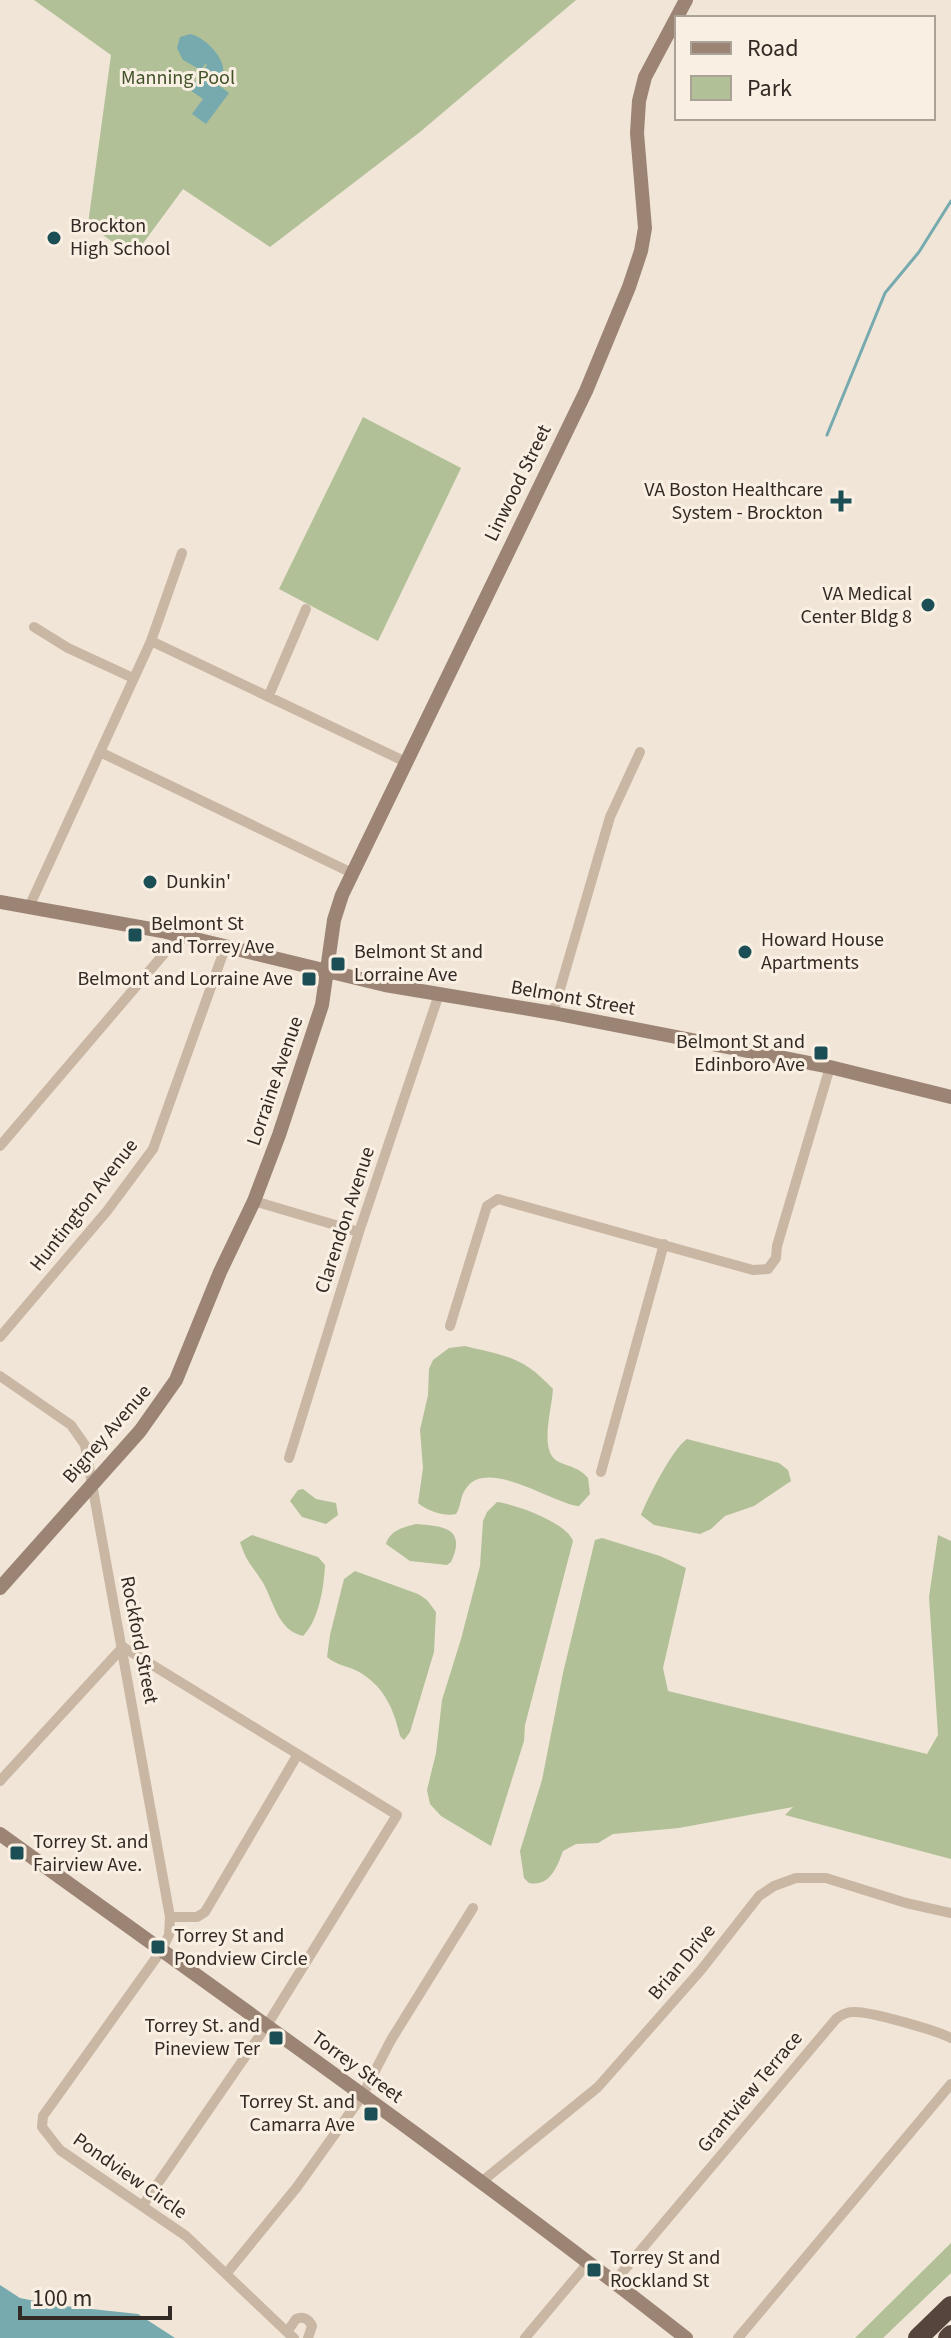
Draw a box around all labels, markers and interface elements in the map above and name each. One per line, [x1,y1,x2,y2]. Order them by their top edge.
legend [675,16,935,120]
text: Road [747,31,799,66]
park label: Manning Pool [121,64,235,92]
text: Park [747,71,792,106]
place label: Brockton High School [70,212,170,263]
marker: Brockton High School [45,229,63,247]
street label: Linwood Street [478,420,558,546]
place label: VA Boston Healthcare System - Brockton [644,476,823,527]
marker: VA Boston Healthcare System - Brockton [830,490,852,512]
place label: VA Medical Center Bldg 8 [800,580,912,631]
marker: VA Medical Center Bldg 8 [919,596,937,614]
place label: Dunkin' [166,868,231,896]
marker: Dunkin' [141,873,159,891]
place label: Belmont St and Torrey Ave [151,910,274,961]
marker: Belmont St and Torrey Ave [126,926,144,944]
place label: Howard House Apartments [761,926,884,977]
place label: Belmont St and Lorraine Ave [354,938,483,989]
marker: Howard House Apartments [736,943,754,961]
marker: Belmont St and Lorraine Ave [329,955,347,973]
place label: Belmont and Lorraine Ave [77,965,293,993]
marker: Belmont and Lorraine Ave [300,970,318,988]
street label: Belmont Street [509,973,638,1023]
street label: Lorraine Avenue [240,1012,310,1149]
place label: Belmont St and Edinboro Ave [676,1028,805,1079]
marker: Belmont St and Edinboro Ave [812,1044,830,1062]
street label: Huntington Avenue [23,1133,145,1277]
street label: Clarendon Avenue [308,1143,382,1297]
street label: Bigney Avenue [56,1378,158,1489]
street label: Rockford Street [113,1574,165,1706]
place label: Torrey St. and Fairview Ave. [33,1828,148,1879]
marker: Torrey St. and Fairview Ave. [8,1844,26,1862]
street label: Brian Drive [642,1918,722,2006]
place label: Torrey St and Pondview Circle [174,1922,308,1973]
marker: Torrey St and Pondview Circle [149,1938,167,1956]
place label: Torrey St. and Pineview Ter [145,2012,260,2063]
street label: Torrey Street [305,2024,409,2110]
street label: Grantview Terrace [691,2025,809,2159]
marker: Torrey St. and Pineview Ter [267,2029,285,2047]
place label: Torrey St. and Camarra Ave [240,2088,355,2139]
marker: Torrey St. and Camarra Ave [362,2105,380,2123]
street label: Pondview Circle [67,2126,193,2226]
place label: Torrey St and Rockland St [610,2244,720,2295]
marker: Torrey St and Rockland St [585,2261,603,2279]
scale bar [20,2270,170,2320]
text: 100 m [32,2281,92,2316]

